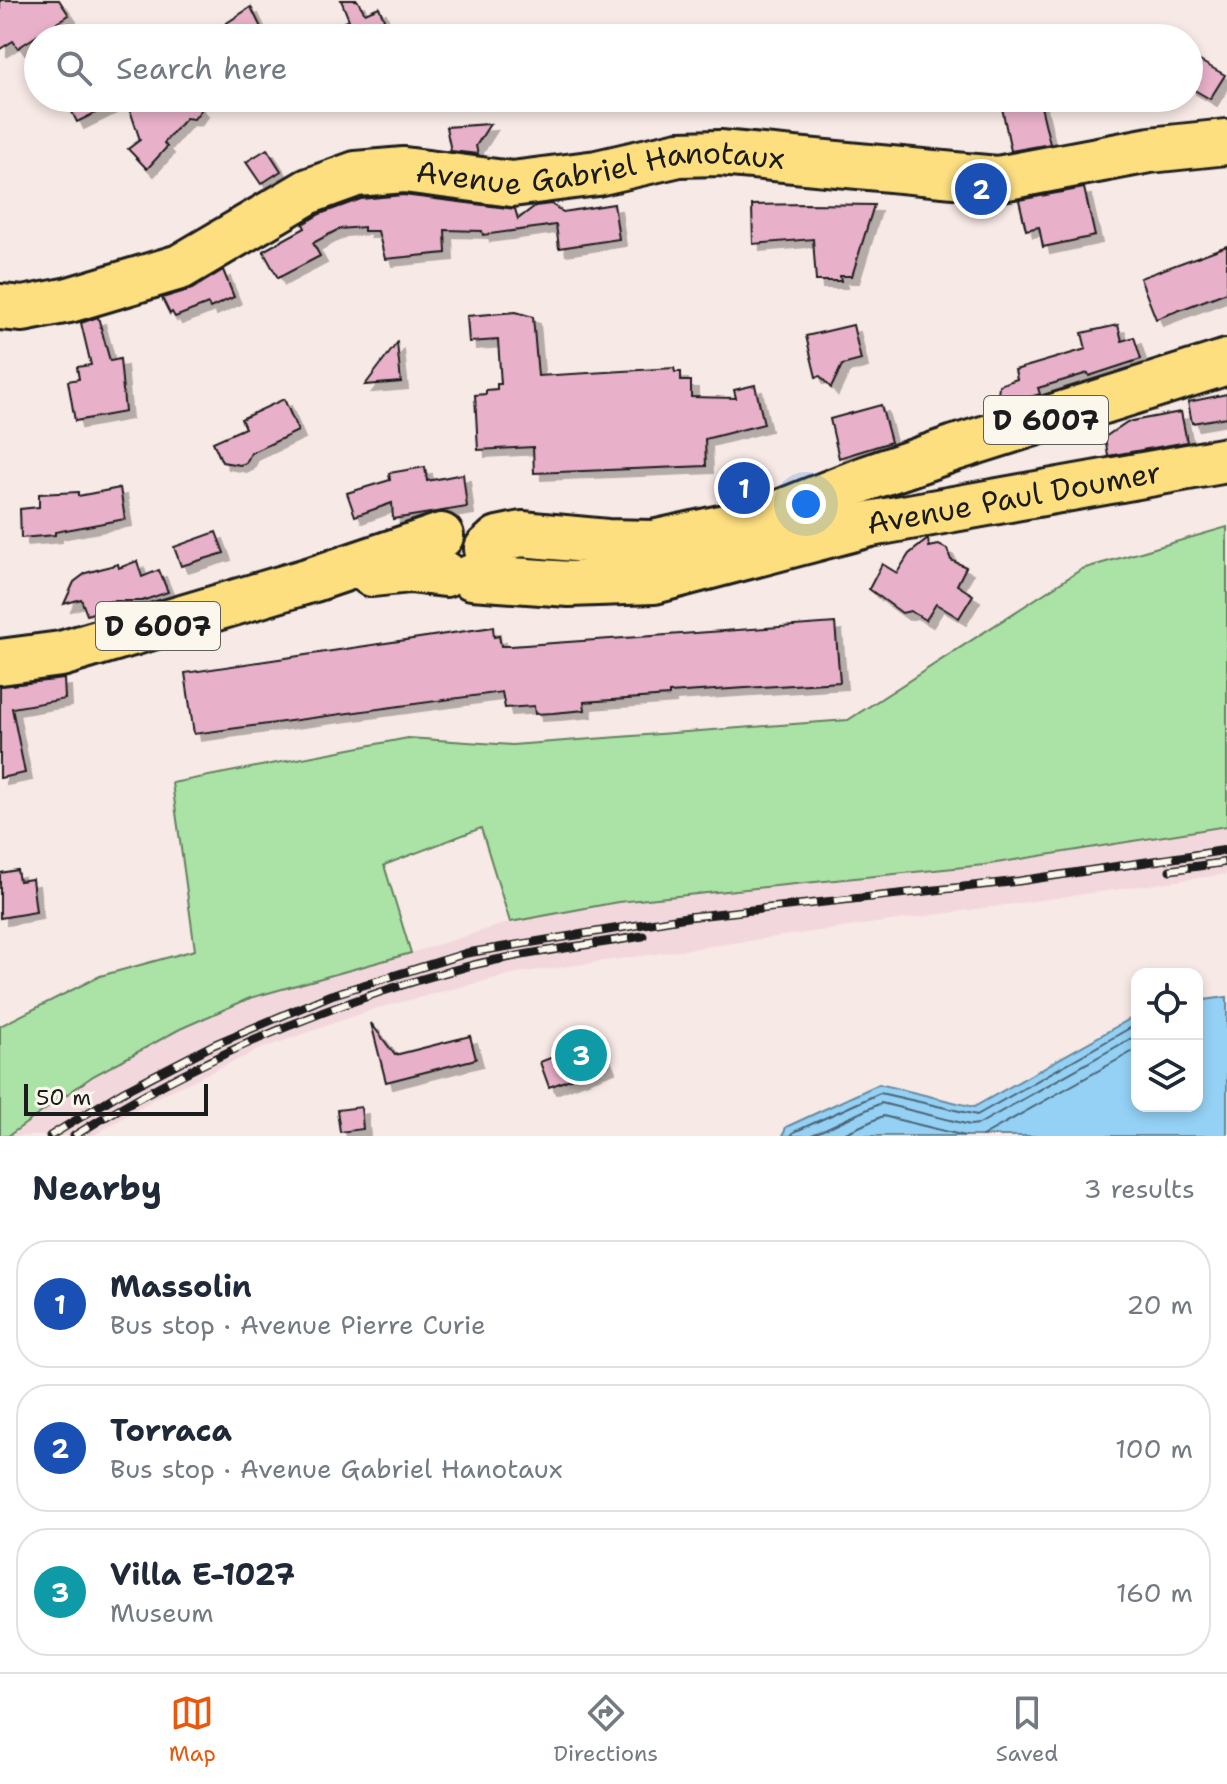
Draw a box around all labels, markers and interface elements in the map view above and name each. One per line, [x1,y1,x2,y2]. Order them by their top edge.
search box [24,24,1203,112]
icon: search [52,46,96,90]
text: Search here [116,48,287,89]
street label: Avenue Gabriel Hanotaux [414,132,786,205]
pin: 2 [955,159,1007,219]
road number: D 6007 [984,396,1108,444]
street label: Avenue Paul Doumer [863,451,1164,544]
pin: 1 [718,458,770,518]
your location [786,484,826,524]
road number: D 6007 [96,602,220,650]
map controls [1131,968,1203,1112]
button: locate [1131,968,1203,1040]
pin: 3 [555,1025,607,1085]
button: layers [1131,1040,1203,1112]
scale bar [24,1080,208,1116]
text: 50 m [36,1083,91,1112]
text: Nearby [32,1165,162,1211]
text: 3 results [1083,1171,1195,1206]
text: Massolin [110,1266,252,1307]
text: 1 [54,1287,66,1322]
text: 20 m [1126,1287,1193,1322]
text: Bus stop · Avenue Pierre Curie [110,1307,486,1342]
text: Torraca [110,1410,232,1451]
text: 2 [51,1431,69,1466]
text: 100 m [1115,1431,1193,1466]
text: Bus stop · Avenue Gabriel Hanotaux [110,1451,562,1486]
text: Villa E-1027 [110,1554,295,1595]
text: 3 [51,1575,69,1610]
text: 160 m [1116,1575,1193,1610]
text: Museum [110,1595,214,1630]
tab: Map [169,1691,216,1768]
tab: Directions [553,1691,658,1768]
tab: Saved [996,1691,1058,1768]

